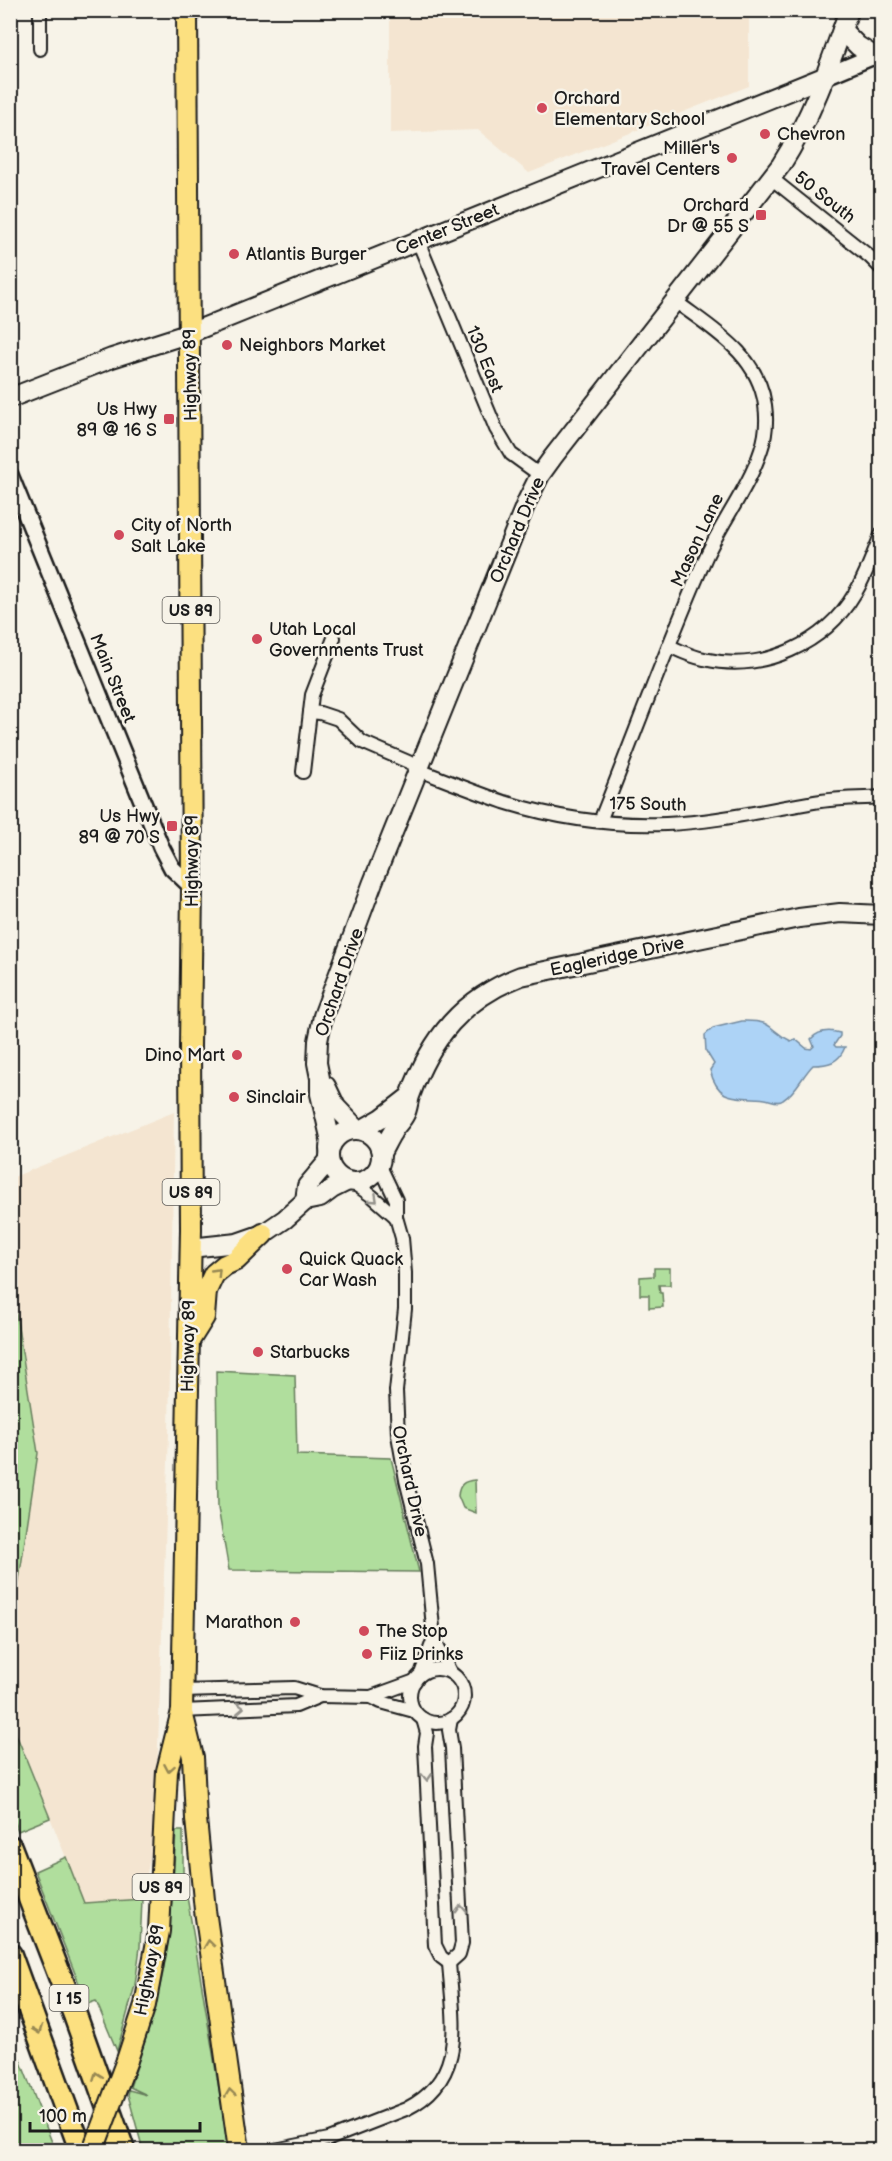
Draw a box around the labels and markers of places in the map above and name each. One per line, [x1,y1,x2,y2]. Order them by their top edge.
place label: Orchard Elementary School [554,88,705,130]
marker: Orchard Elementary School [535,101,549,115]
place label: Chevron [777,124,846,145]
marker: Chevron [758,127,772,141]
place label: Miller's Travel Centers [601,138,720,180]
marker: Miller's Travel Centers [725,151,739,165]
place label: Orchard Dr @ 55 S [667,195,749,237]
marker: Orchard Dr @ 55 S [754,208,768,222]
place label: Atlantis Burger [246,244,367,265]
marker: Atlantis Burger [227,247,241,261]
place label: Neighbors Market [239,335,386,356]
marker: Neighbors Market [220,338,234,352]
place label: Us Hwy 89 @ 16 S [76,399,158,441]
marker: Us Hwy 89 @ 16 S [162,412,176,426]
place label: City of North Salt Lake [131,515,232,557]
marker: City of North Salt Lake [112,528,126,542]
place label: Utah Local Governments Trust [269,619,424,661]
marker: Utah Local Governments Trust [250,632,264,646]
place label: Us Hwy 89 @ 70 S [78,806,161,848]
marker: Us Hwy 89 @ 70 S [165,819,179,833]
place label: Dino Mart [144,1045,225,1066]
marker: Dino Mart [230,1048,244,1062]
place label: Sinclair [246,1087,306,1108]
marker: Sinclair [227,1090,241,1104]
place label: Quick Quack Car Wash [299,1249,403,1291]
marker: Quick Quack Car Wash [280,1262,294,1276]
place label: Starbucks [270,1342,350,1363]
marker: Starbucks [251,1345,265,1359]
place label: Marathon [205,1612,283,1633]
marker: Marathon [288,1615,302,1629]
place label: The Stop [376,1621,448,1642]
marker: The Stop [357,1624,371,1638]
place label: Fiiz Drinks [379,1644,463,1665]
marker: Fiiz Drinks [360,1647,374,1661]

